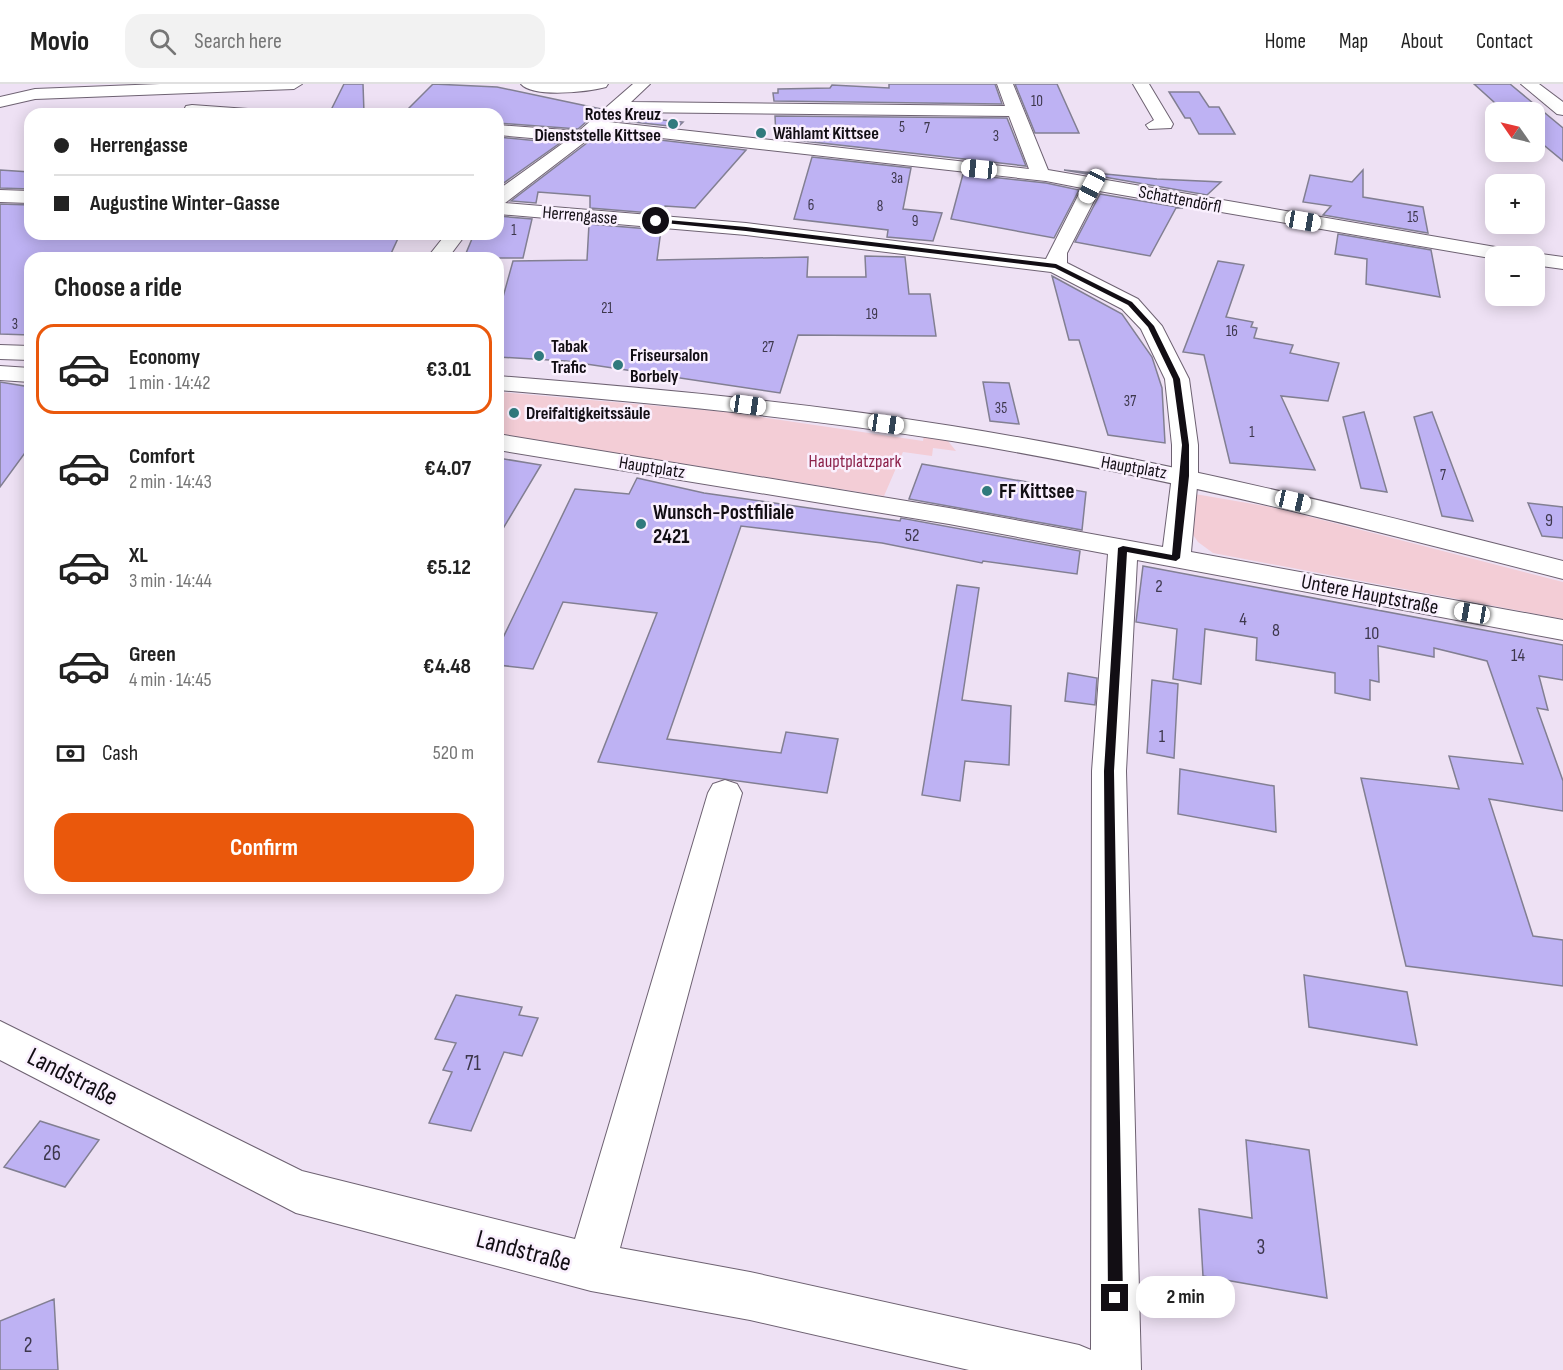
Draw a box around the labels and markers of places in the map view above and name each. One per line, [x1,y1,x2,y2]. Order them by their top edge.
place label: Rotes Kreuz Dienststelle Kittsee [535,104,661,146]
marker: Rotes Kreuz Dienststelle Kittsee [666,117,680,131]
place label: Wählamt Kittsee [773,123,879,144]
marker: Wählamt Kittsee [754,126,768,140]
place label: Tabak Trafic [551,336,588,378]
place label: Friseursalon Borbely [630,345,708,387]
marker: Tabak Trafic [532,349,546,363]
marker: Friseursalon Borbely [611,358,625,372]
place label: Dreifaltigkeitssäule [526,403,650,424]
marker: Dreifaltigkeitssäule [507,406,521,420]
place label: FF Kittsee [999,479,1074,504]
marker: FF Kittsee [980,484,994,498]
place label: Wunsch-Postfiliale 2421 [653,500,794,549]
marker: Wunsch-Postfiliale 2421 [634,517,648,531]

